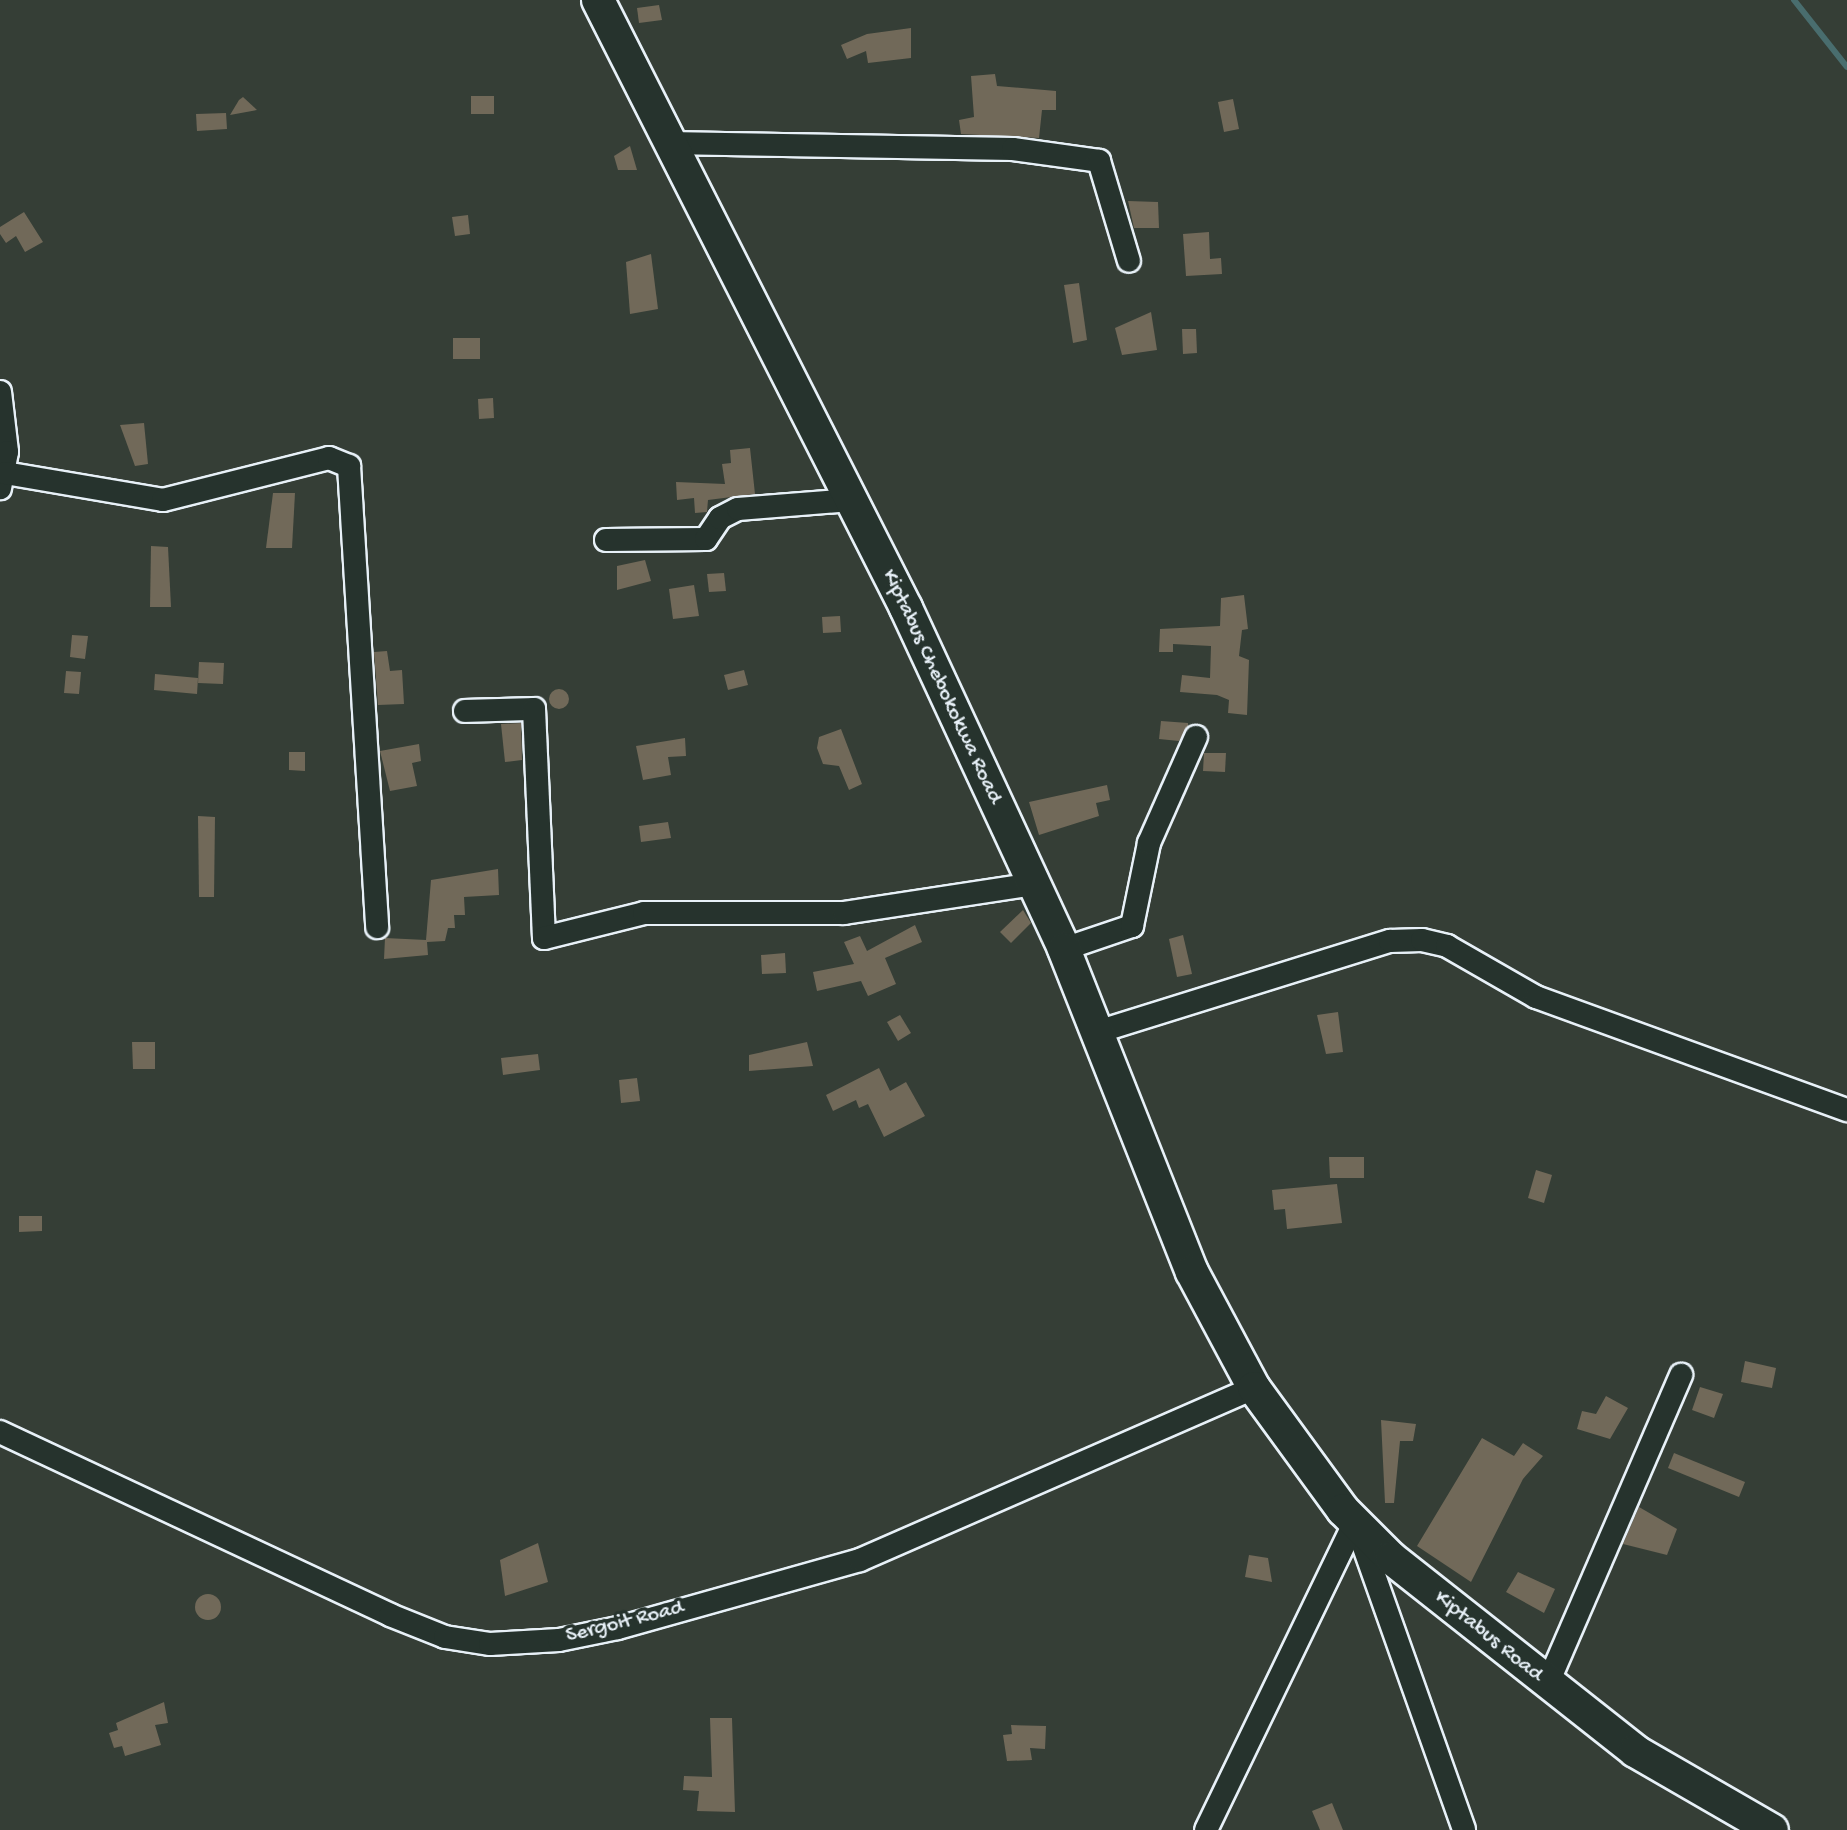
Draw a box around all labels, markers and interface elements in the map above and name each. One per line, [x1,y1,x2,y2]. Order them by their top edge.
street label: Kiptabus Chebokokwa Road [875,565,1007,809]
street label: Kiptabus Road [1428,1585,1548,1689]
street label: Sergoit Road [563,1596,687,1650]

